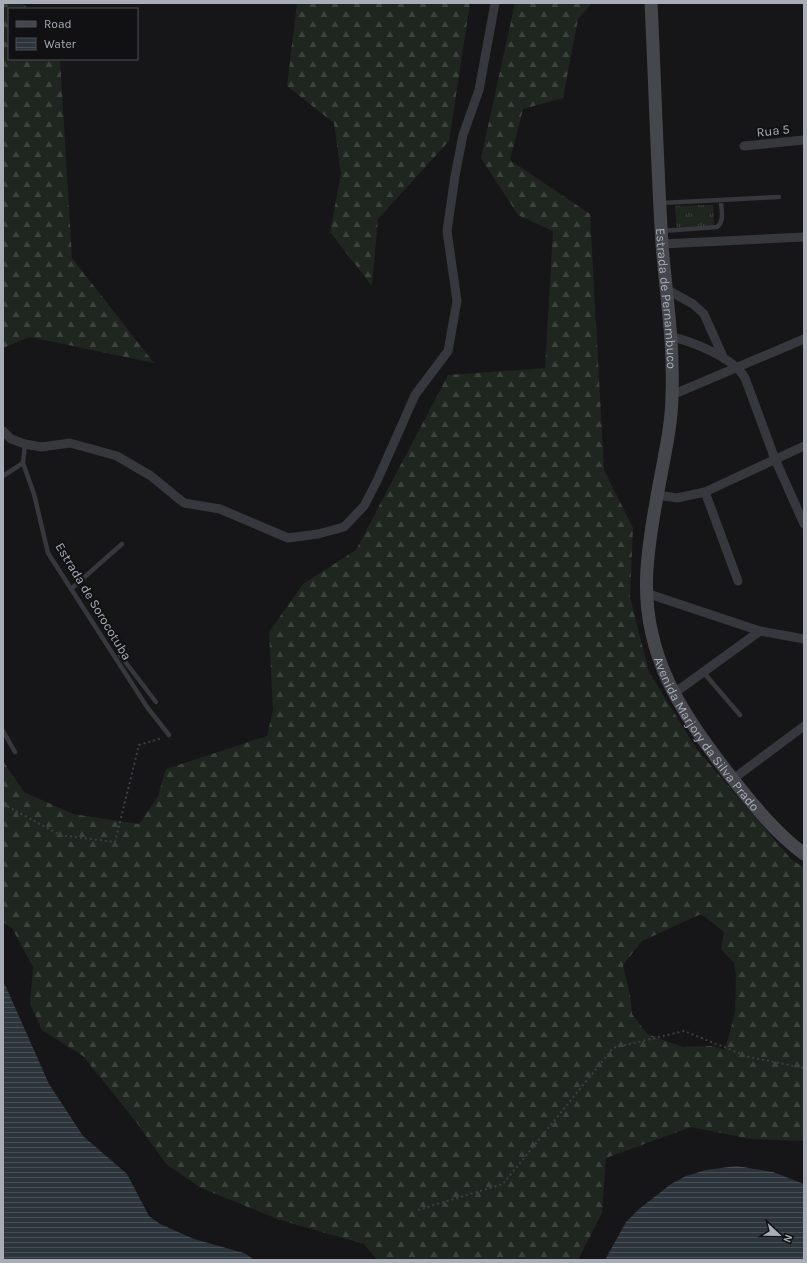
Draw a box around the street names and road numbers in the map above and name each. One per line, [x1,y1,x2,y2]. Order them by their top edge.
street label: Rua 5 [756,121,790,140]
street label: Estrada de Pernambuco [653,228,679,369]
street label: Estrada de Sorocotuba [53,540,135,663]
street label: Avenida Marjory da Silva Prado [651,655,762,814]

